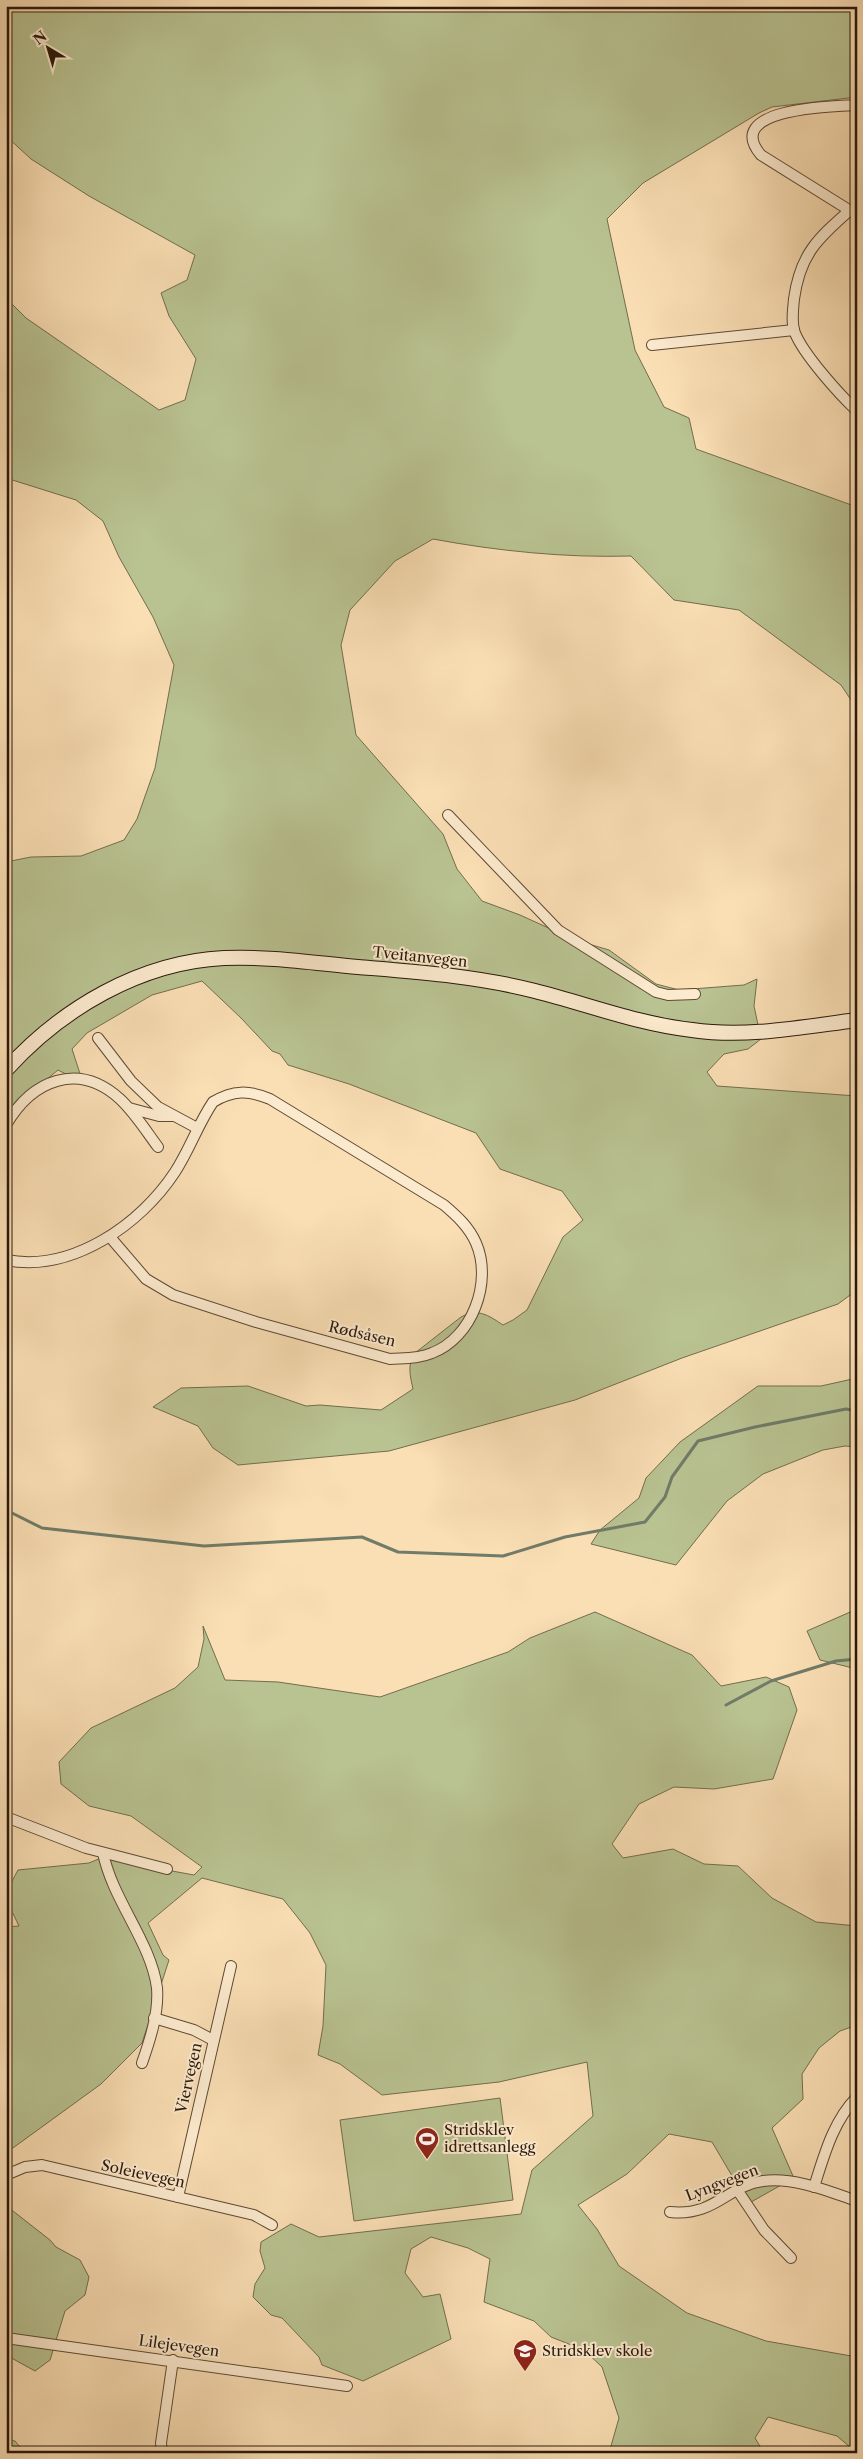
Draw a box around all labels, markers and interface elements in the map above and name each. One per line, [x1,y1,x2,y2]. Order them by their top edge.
north arrow [22,22,72,72]
text: N [30,27,50,49]
street label: Tveitanvegen [372,942,469,971]
street label: Rødsåsen [327,1317,398,1351]
street label: Viervegen [171,2040,206,2116]
place label: Stridsklev idrettsanlegg [444,2120,535,2156]
sports icon: Stridsklev idrettsanlegg [414,2126,440,2160]
street label: Soleievegen [99,2155,187,2192]
street label: Lyngvegen [683,2160,761,2205]
street label: Lilejevegen [137,2330,221,2361]
school or university icon: Stridsklev skole [512,2338,538,2372]
place label: Stridsklev skole [542,2341,652,2360]

